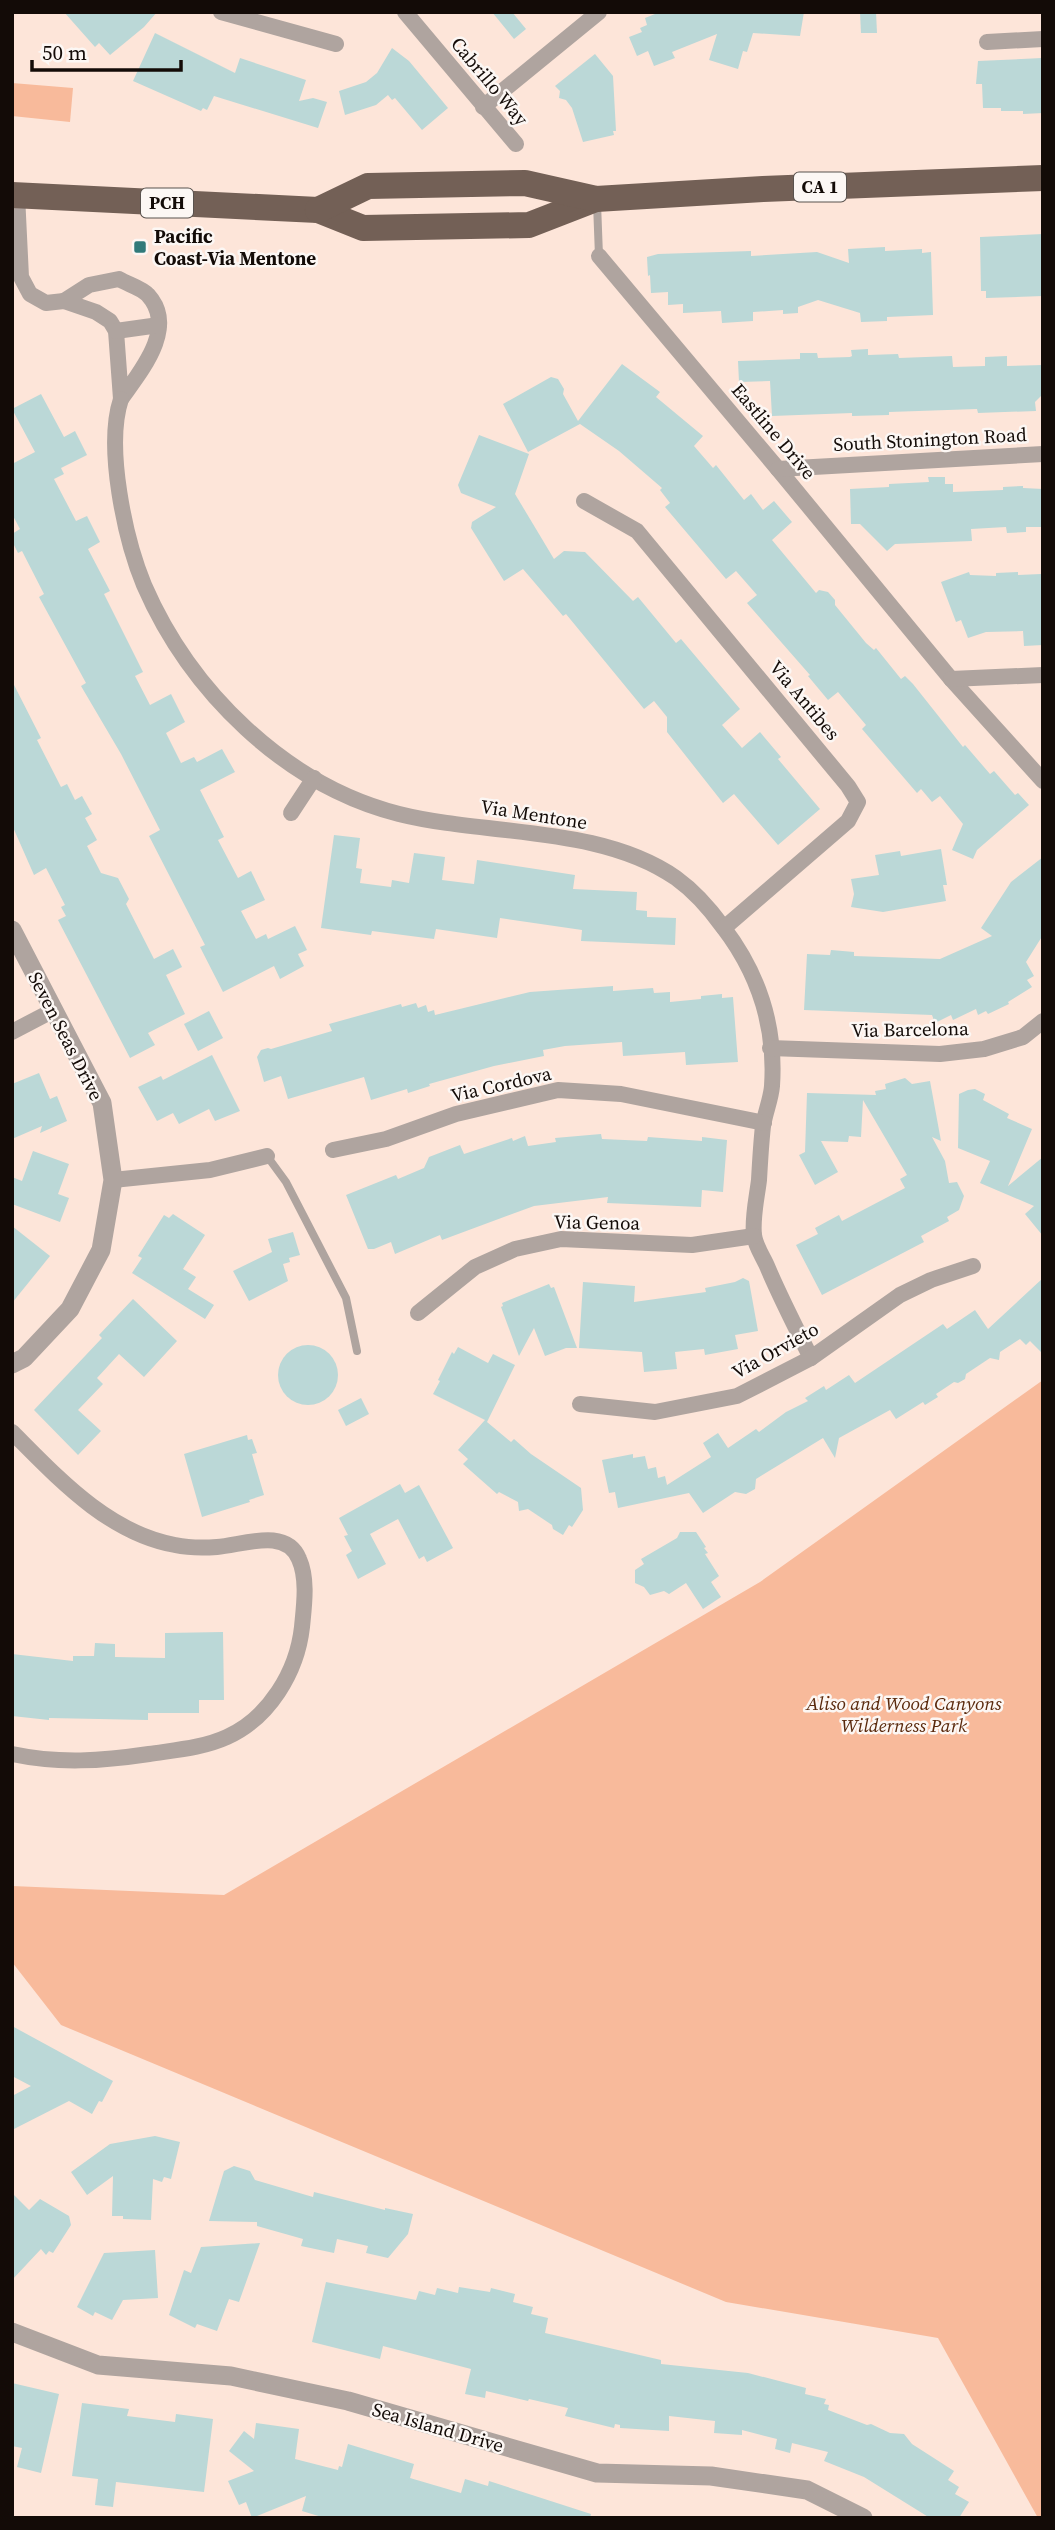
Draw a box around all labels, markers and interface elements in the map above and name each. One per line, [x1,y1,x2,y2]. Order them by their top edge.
scale bar [32,28,180,72]
street label: Cabrillo Way [445,31,535,131]
text: 50 m [42,38,87,67]
road number: CA 1 [794,172,846,202]
road number: PCH [141,188,193,218]
place label: Pacific Coast-Via Mentone [154,223,316,271]
marker: Pacific Coast-Via Mentone [132,239,148,255]
street label: Eastline Drive [726,377,822,485]
street label: South Stonington Road [833,421,1027,457]
street label: Via Antibes [764,655,846,745]
street label: Via Mentone [479,793,589,835]
street label: Seven Seas Drive [22,967,110,1105]
street label: Via Barcelona [851,1015,969,1043]
street label: Via Cordova [448,1060,554,1108]
street label: Via Genoa [554,1208,641,1236]
street label: Via Orvieto [727,1316,823,1384]
park label: Aliso and Wood Canyons Wilderness Park [805,1690,1002,1738]
street label: Sea Island Drive [369,2396,507,2458]

